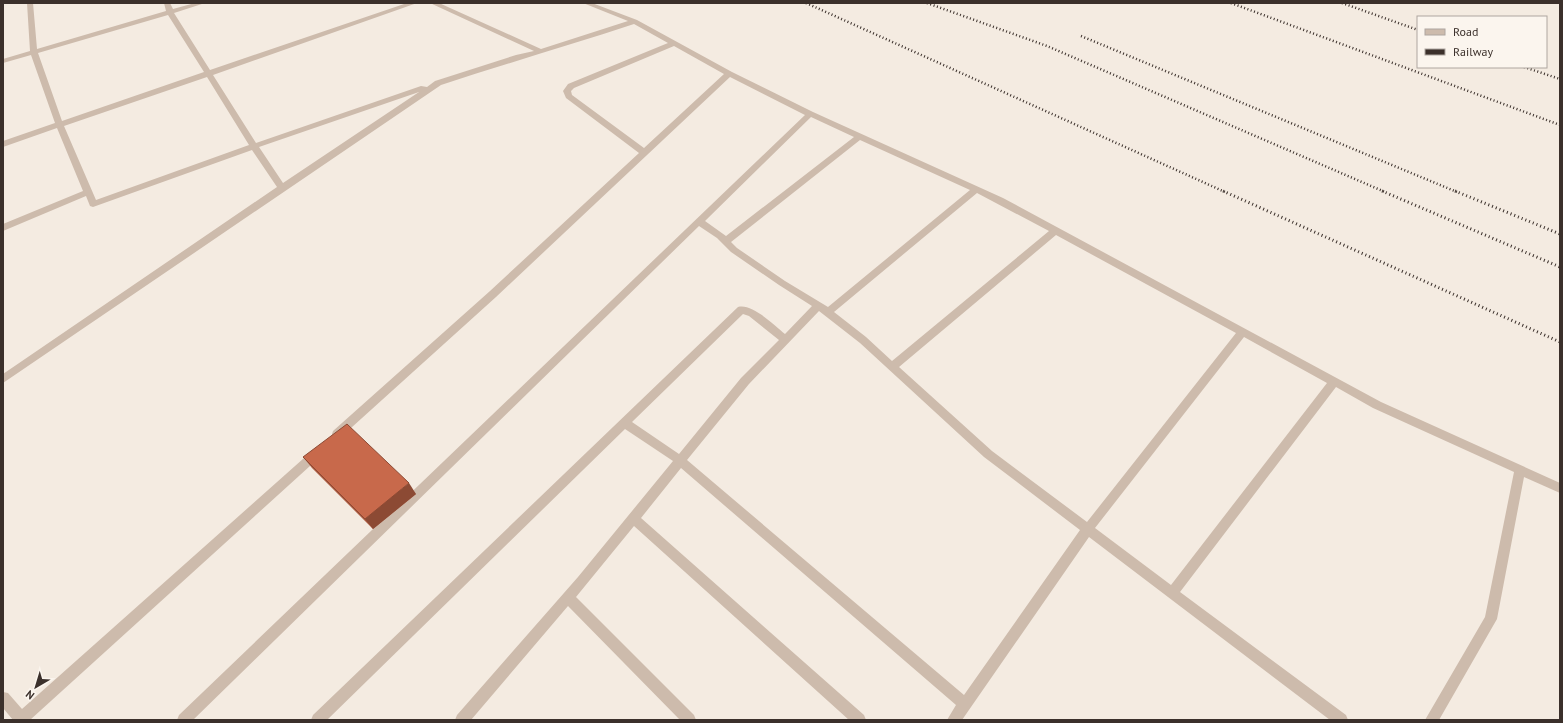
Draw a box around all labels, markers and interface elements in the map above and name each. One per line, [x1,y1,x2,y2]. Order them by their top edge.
legend [1417,16,1547,68]
text: Road [1453,24,1478,39]
text: Railway [1453,44,1493,59]
north arrow [16,667,56,707]
text: N [23,687,37,703]

